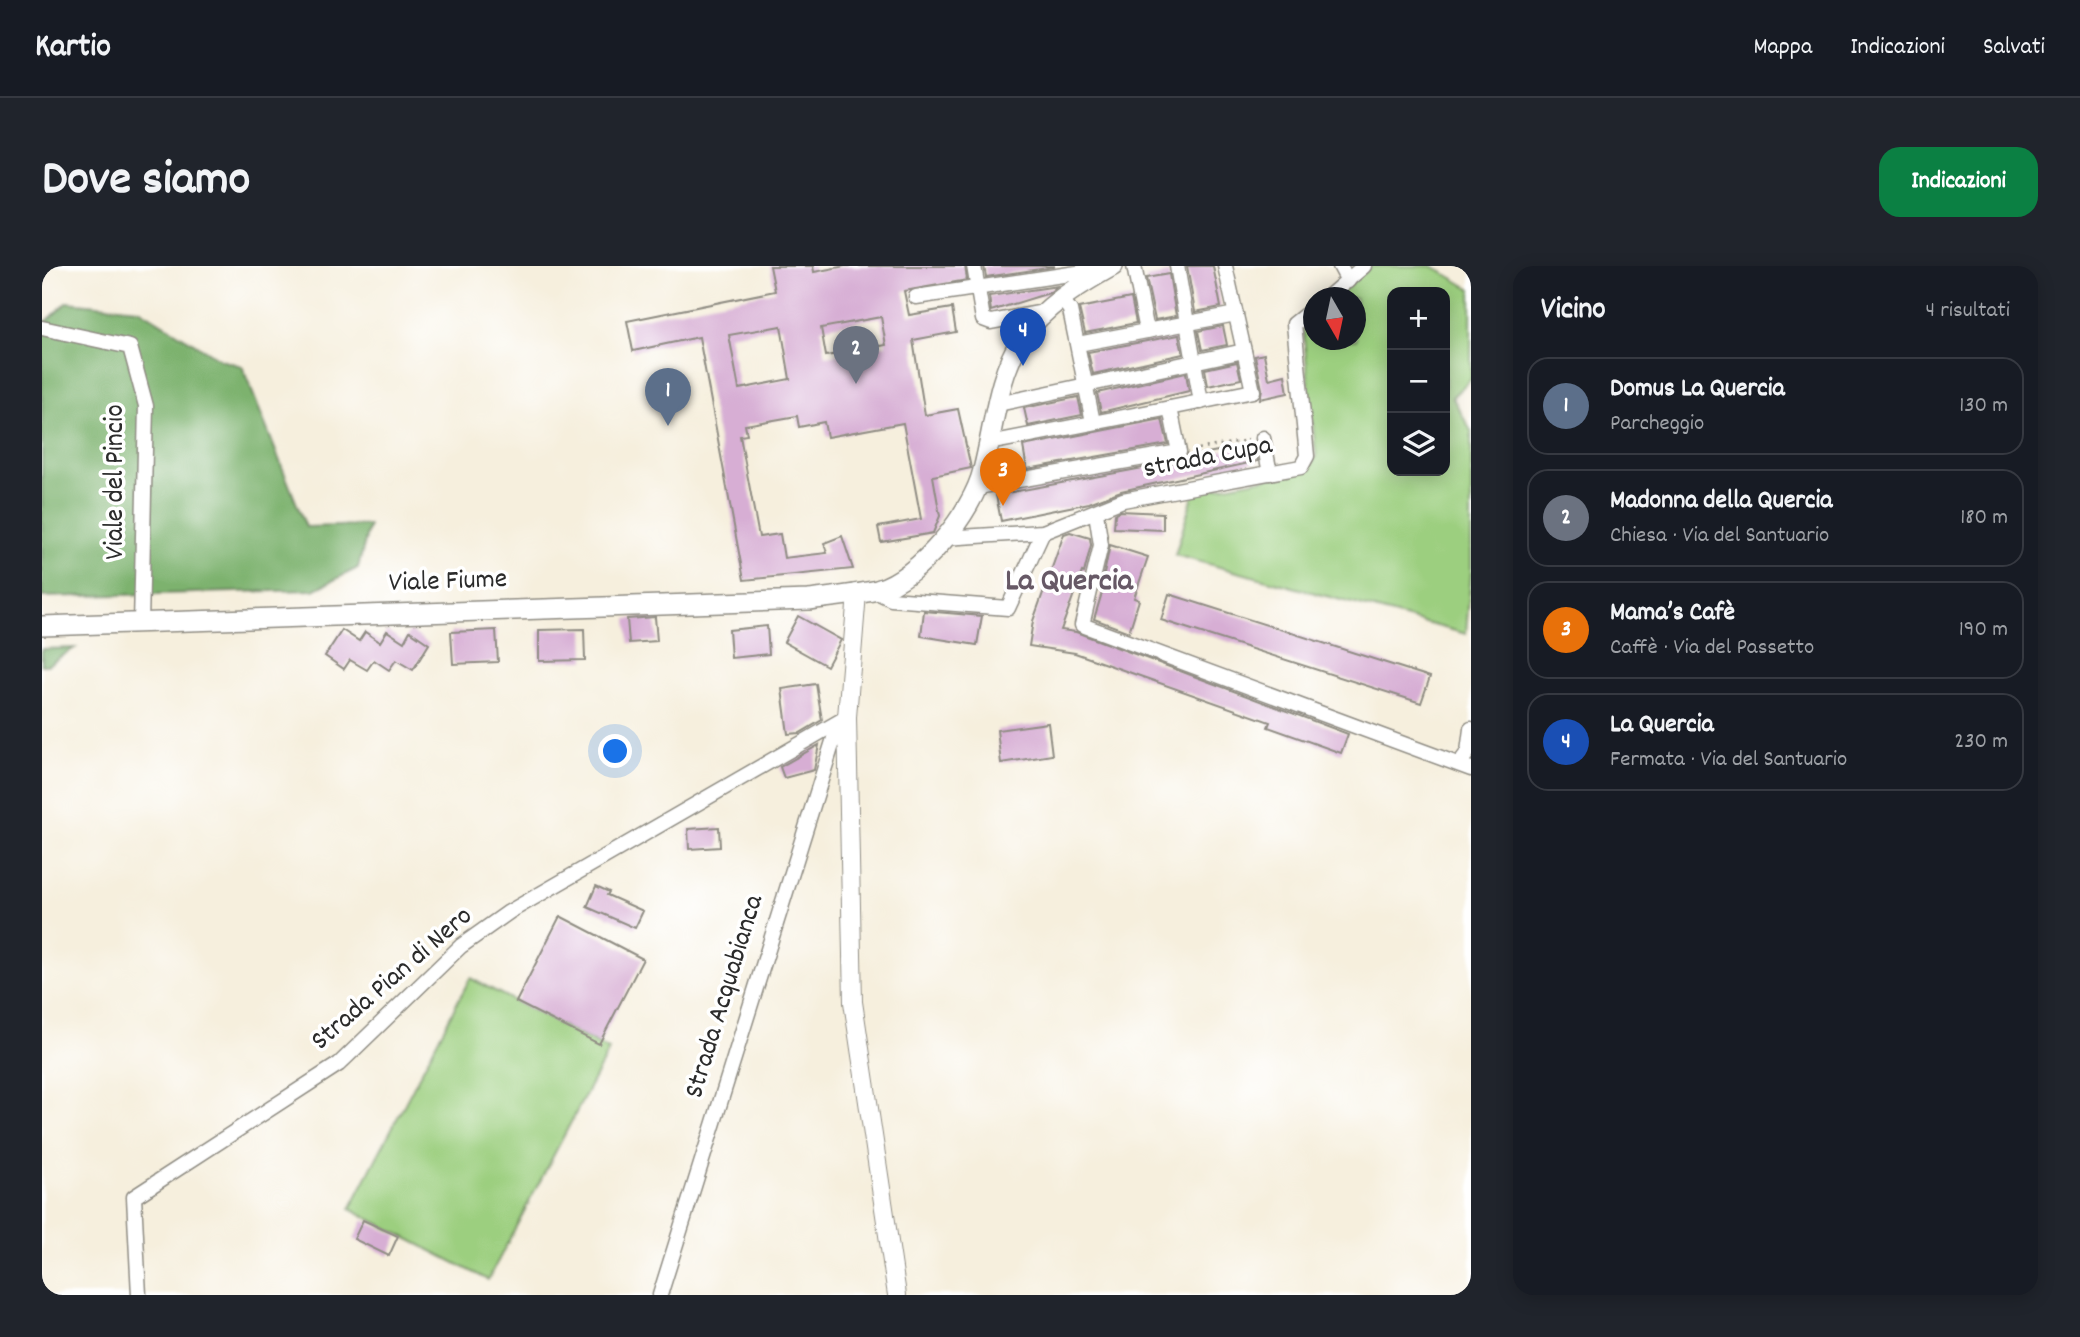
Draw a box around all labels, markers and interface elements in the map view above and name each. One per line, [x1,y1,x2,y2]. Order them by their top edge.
text: Kartio [35,25,111,72]
text: Mappa [1753,31,1812,65]
text: Indicazioni [1850,31,1945,65]
text: Salvati [1983,31,2045,65]
text: Dove siamo [42,147,250,217]
button: Indicazioni [1879,147,2038,217]
north arrow [1303,287,1366,350]
map controls [1387,287,1450,476]
button: + [1387,287,1450,350]
text: Vicino [1541,290,1606,333]
text: 4 risultati [1925,295,2010,328]
pin: 4 [1000,308,1046,366]
pin: 2 [833,326,879,384]
button: − [1387,350,1450,413]
pin: 1 [645,368,691,426]
text: Domus La Quercia [1610,371,1785,408]
text: 1 [1563,390,1569,423]
text: 130 m [1959,390,2008,423]
street label: Viale del Pincio [97,404,137,560]
text: Parcheggio [1610,408,1704,441]
button: layers [1387,413,1450,476]
street label: strada Cupa [1140,427,1277,491]
pin: 3 [980,448,1026,506]
text: Madonna della Quercia [1610,483,1832,520]
text: 2 [1561,502,1571,535]
text: 180 m [1960,502,2008,535]
text: Chiesa · Via del Santuario [1610,520,1829,553]
district label: La Quercia [1005,560,1134,606]
street label: Viale Fiume [388,561,508,605]
text: Mama’s Cafè [1610,595,1735,632]
text: 3 [1561,614,1571,647]
text: 190 m [1959,614,2008,647]
text: Caffè · Via del Passetto [1610,632,1814,665]
text: La Quercia [1610,707,1714,744]
text: 4 [1561,726,1571,759]
text: 230 m [1954,726,2008,759]
your location [598,734,632,768]
text: Fermata · Via del Santuario [1610,744,1847,777]
street label: Strada Acquabianca [676,890,776,1104]
street label: Strada Pian di Nero [303,898,483,1062]

